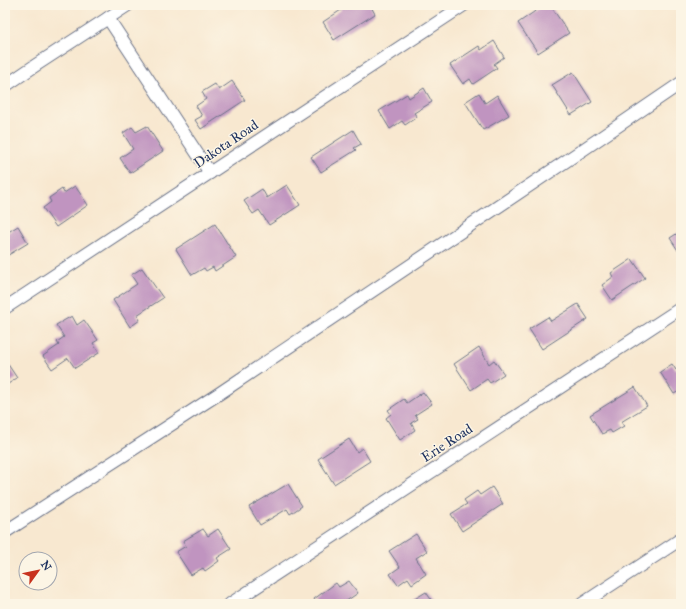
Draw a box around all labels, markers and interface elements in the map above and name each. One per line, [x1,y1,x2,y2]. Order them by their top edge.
street label: Dakota Road [190,116,262,172]
street label: Erie Road [418,420,476,466]
north arrow [18,551,58,591]
text: N [38,558,54,574]

